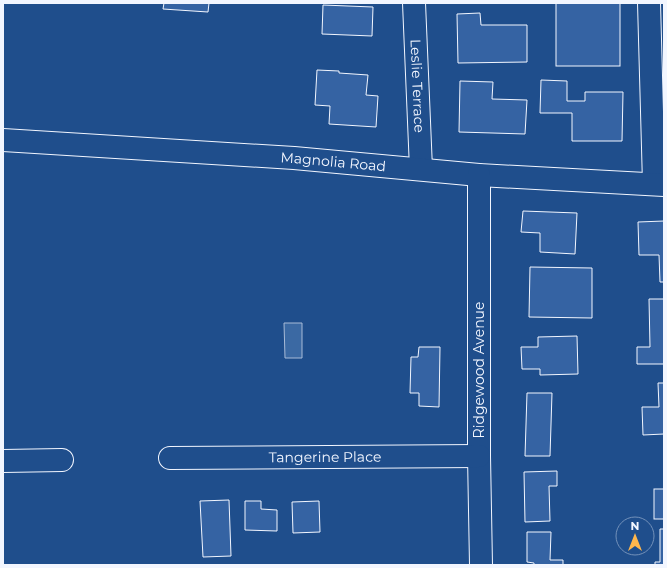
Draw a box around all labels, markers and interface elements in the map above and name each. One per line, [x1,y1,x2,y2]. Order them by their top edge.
street label: Leslie Terrace [407,39,428,133]
street label: Magnolia Road [280,148,387,175]
street label: Ridgewood Avenue [470,302,488,438]
street label: Tangerine Place [269,448,381,466]
north arrow [615,516,655,556]
text: N [631,519,639,533]

